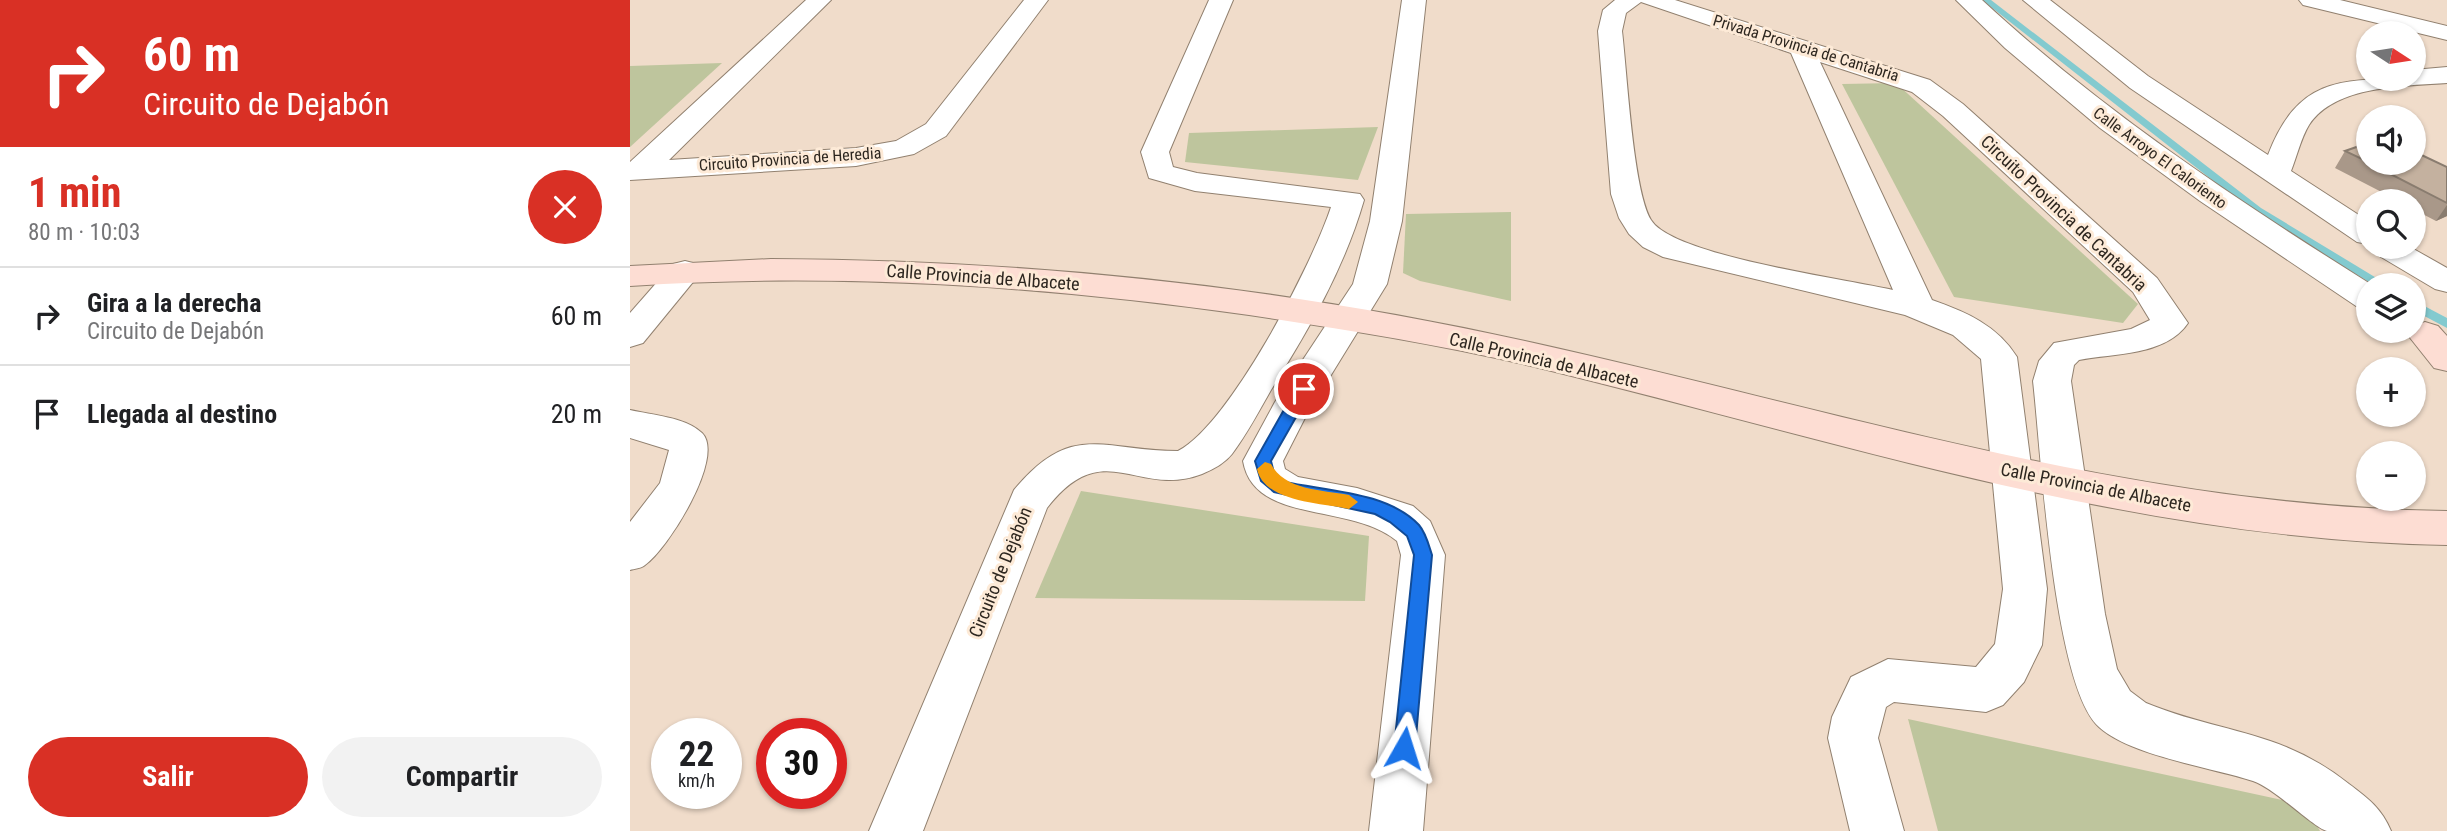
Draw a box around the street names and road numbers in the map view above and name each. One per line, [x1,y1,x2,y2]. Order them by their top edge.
street label: Privada Provincia de Cantabria [1711,11,1901,85]
street label: Calle Arroyo El Caloriento [2090,103,2230,213]
street label: Circuito Provincia de Cantabria [1977,131,2151,295]
street label: Circuito Provincia de Heredia [698,143,882,175]
street label: Calle Provincia de Albacete [886,260,1080,294]
street label: Calle Provincia de Albacete [1447,328,1641,392]
street label: Calle Provincia de Albacete [1999,458,2193,516]
street label: Circuito de Dejabón [964,504,1036,640]

